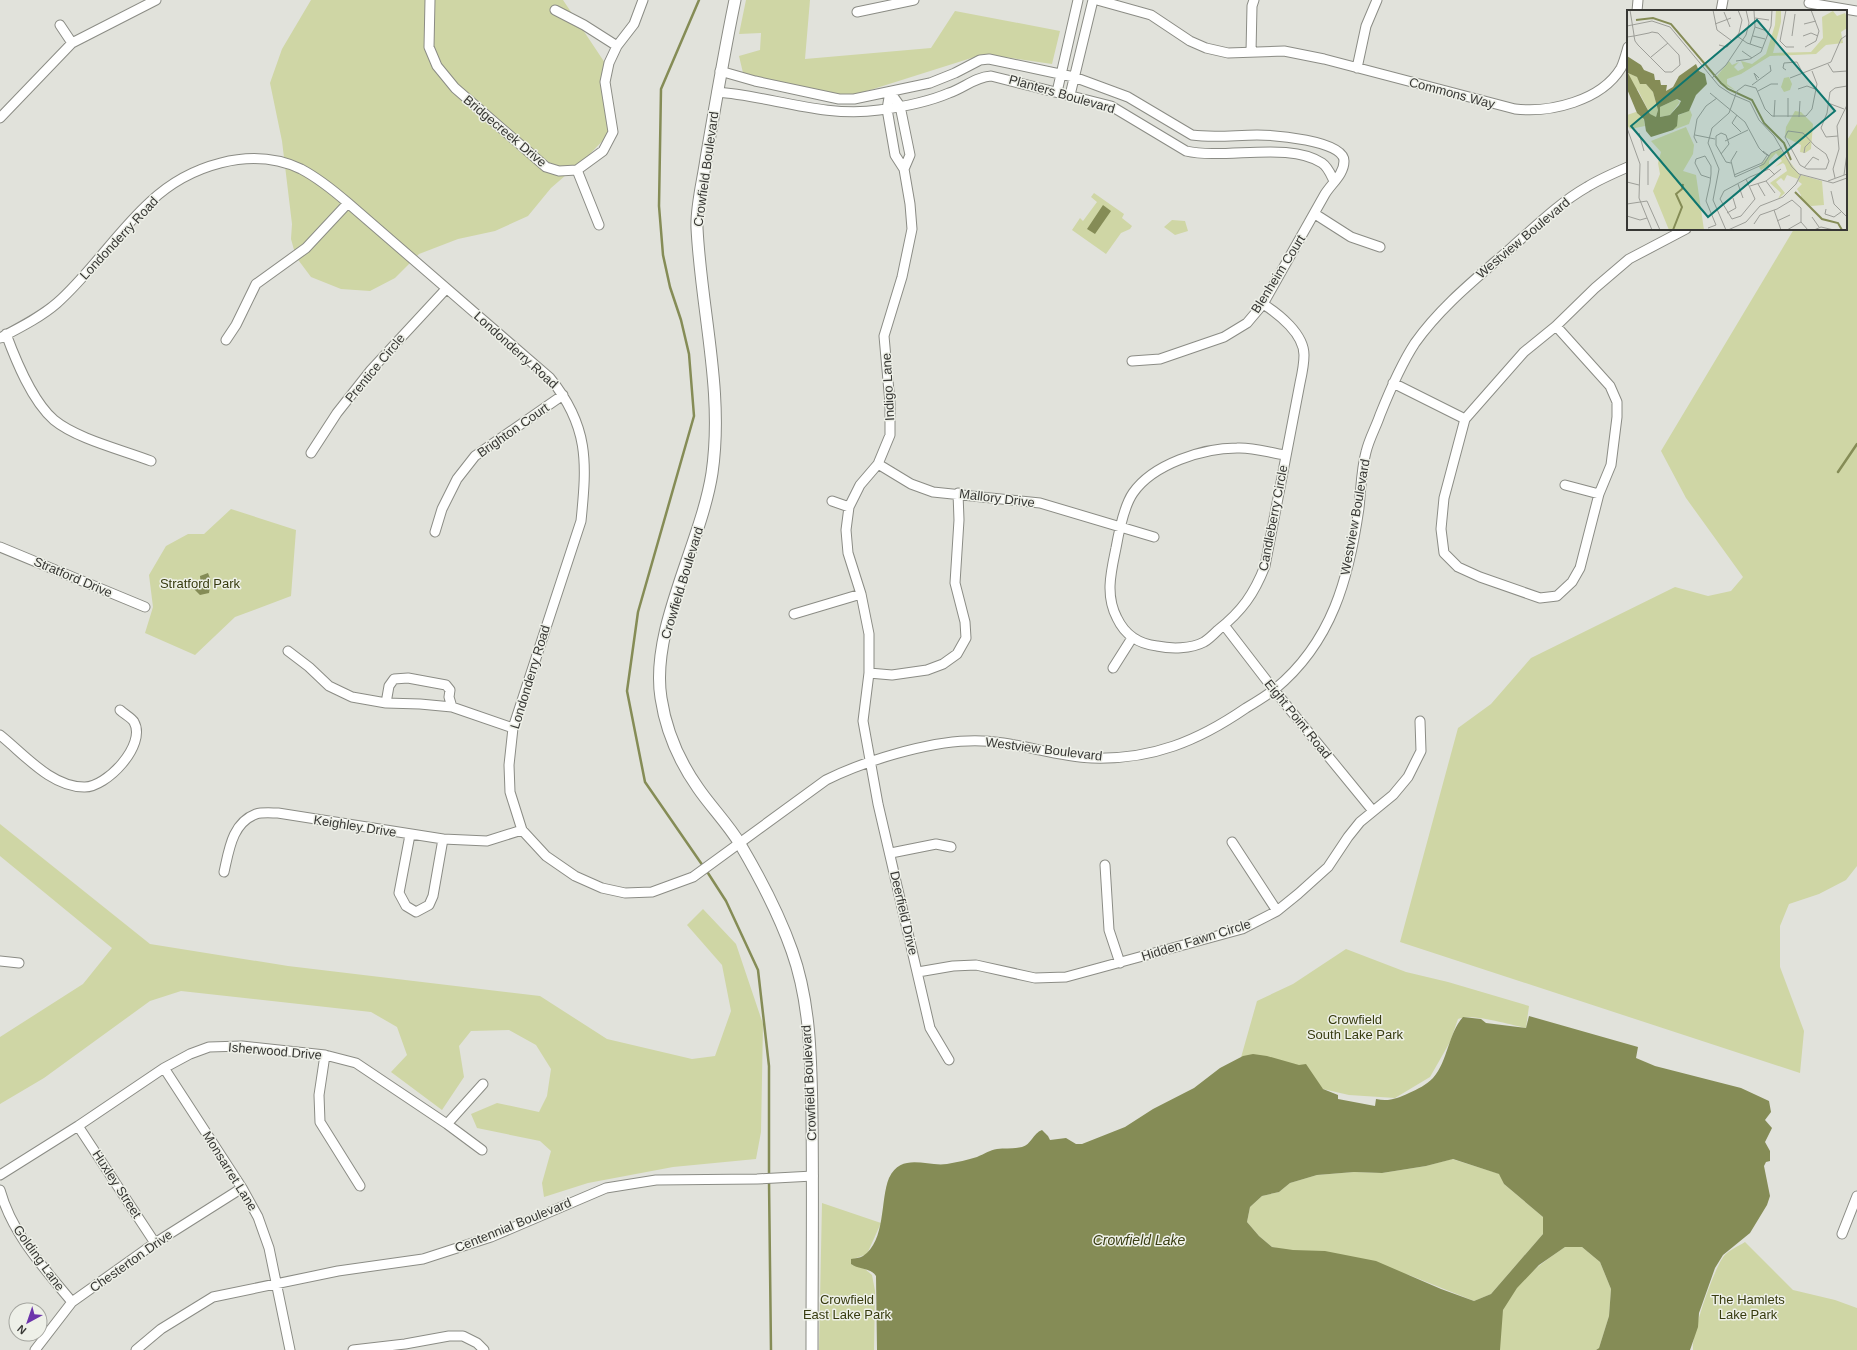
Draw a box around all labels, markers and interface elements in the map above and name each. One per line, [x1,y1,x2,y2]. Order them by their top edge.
inset map [1627,10,1847,230]
street label: Planters Boulevard [1007,72,1117,116]
street label: Commons Way [1407,74,1497,112]
street label: Bridgecreek Drive [461,92,549,170]
street label: Crowfield Boulevard [690,110,722,228]
street label: Londonderry Road [77,194,161,282]
street label: Westview Boulevard [1473,194,1573,282]
street label: Blenheim Court [1248,232,1308,316]
street label: Londonderry Road [471,308,561,392]
street label: Prentice Circle [342,331,408,405]
street label: Indigo Lane [879,353,897,421]
street label: Brighton Court [474,400,552,460]
street label: Westview Boulevard [1337,458,1373,576]
street label: Candleberry Circle [1255,464,1291,572]
street label: Mallory Drive [958,486,1036,510]
street label: Crowfield Boulevard [658,525,706,641]
street label: Stratford Drive [31,554,115,600]
park label: Stratford Park [160,576,241,591]
street label: Londonderry Road [507,623,553,731]
street label: Eight Point Road [1261,676,1335,762]
street label: Westview Boulevard [985,734,1103,764]
street label: Keighley Drive [312,812,398,840]
street label: Deerfield Drive [887,869,921,957]
street label: Hidden Fawn Circle [1140,916,1252,964]
park label: Crowfield South Lake Park [1307,1012,1404,1042]
street label: Crowfield Boulevard [798,1025,820,1141]
street label: Isherwood Drive [228,1039,322,1063]
street label: Monsarret Lane [200,1128,260,1214]
street label: Huxley Street [89,1147,145,1221]
street label: Centennial Boulevard [453,1195,573,1255]
street label: Golding Lane [10,1222,68,1294]
street label: Chesterton Drive [87,1227,175,1295]
water label: Crowfield Lake [1093,1232,1186,1248]
park label: Crowfield East Lake Park [803,1292,892,1322]
park label: The Hamlets Lake Park [1711,1292,1785,1322]
north arrow [8,1302,48,1342]
text: N [15,1322,28,1337]

